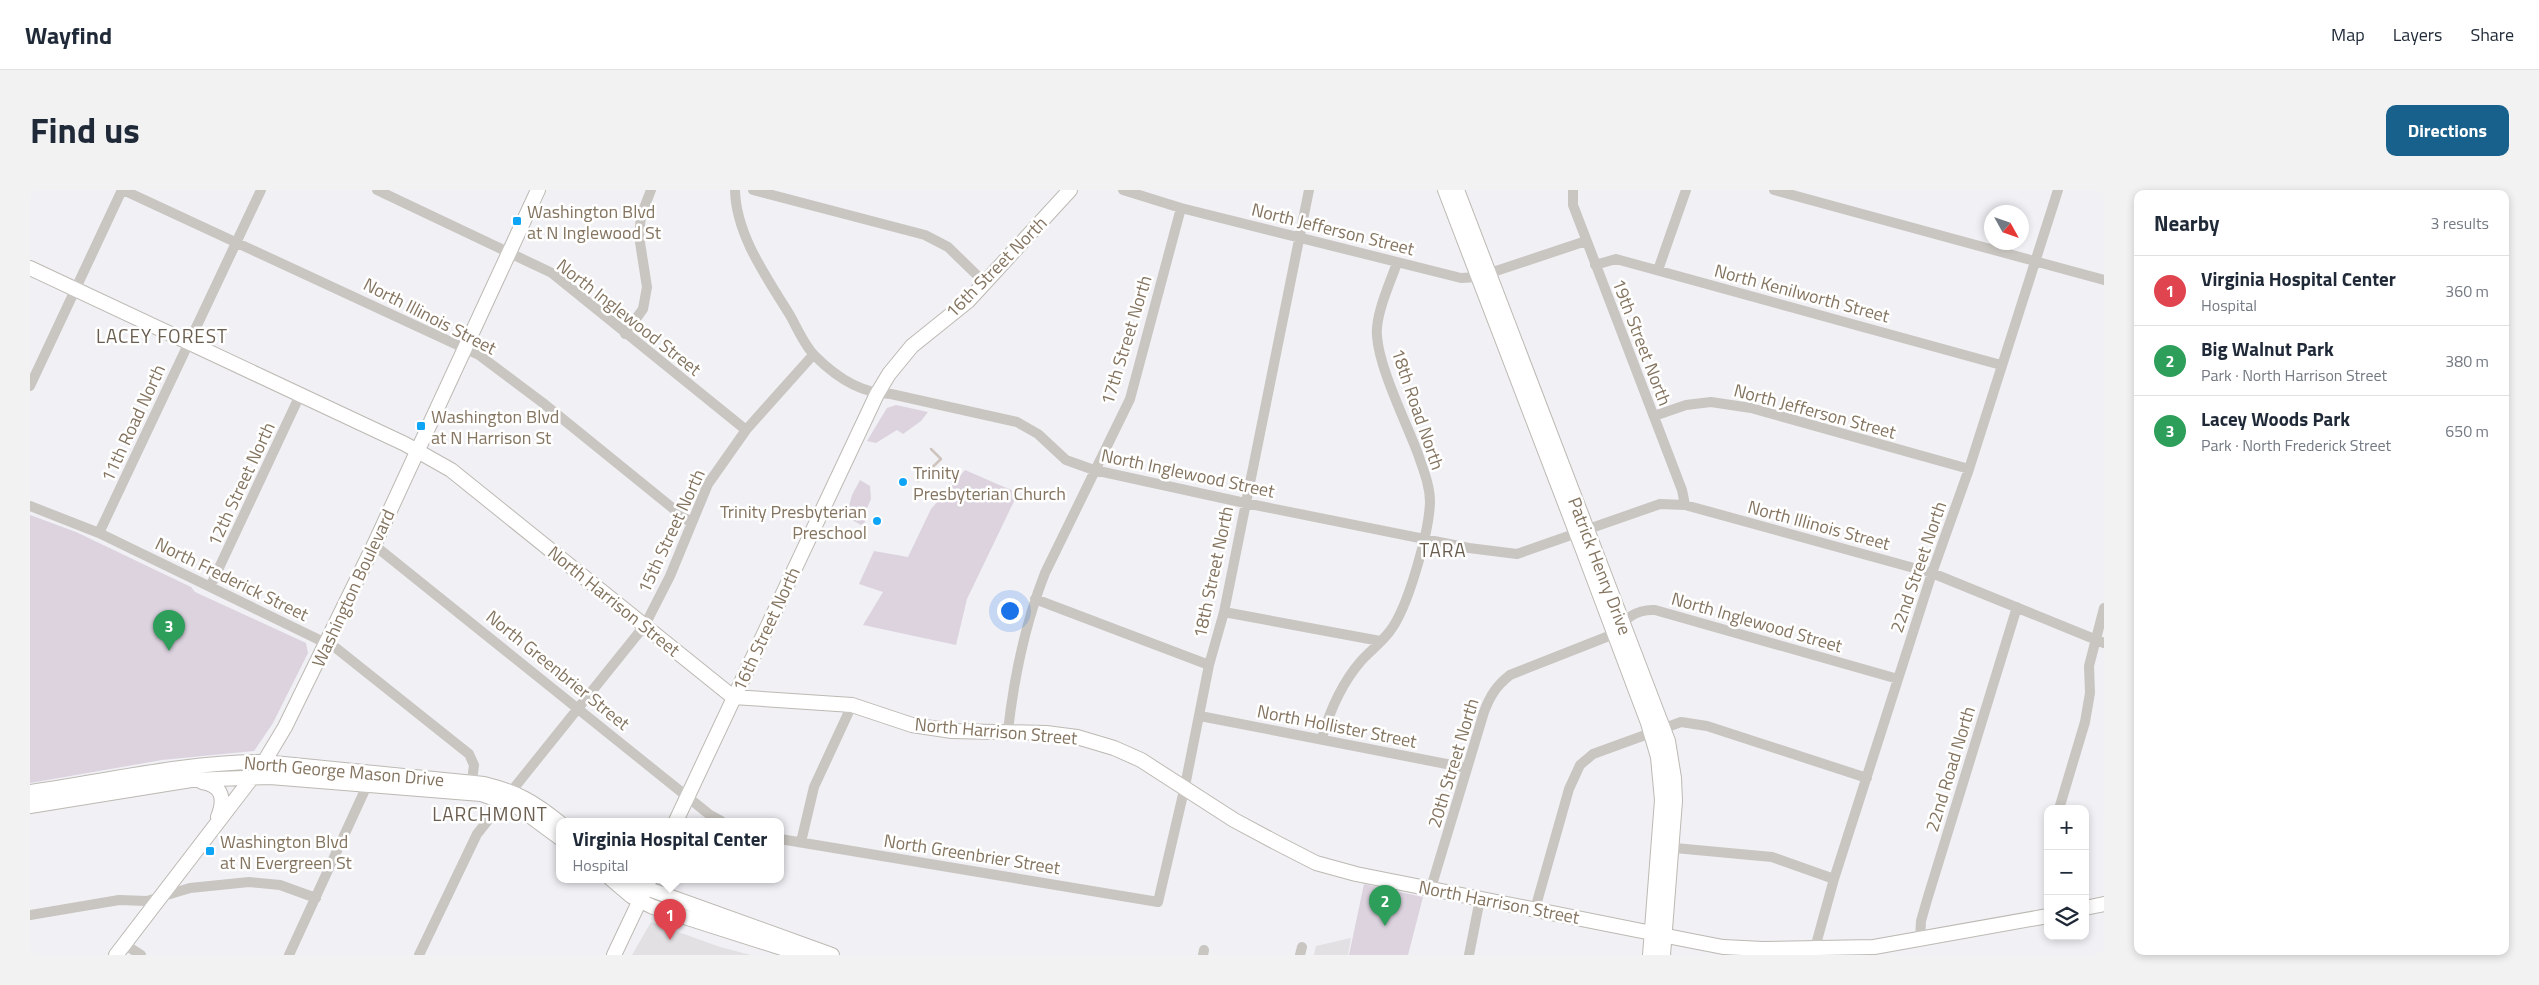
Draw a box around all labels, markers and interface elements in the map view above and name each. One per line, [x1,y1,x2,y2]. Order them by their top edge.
text: Wayfind [25,17,112,53]
text: Map [2331,21,2365,48]
text: Layers [2393,21,2442,48]
text: Share [2470,21,2514,48]
text: Find us [30,103,140,157]
button: Directions [2386,105,2509,156]
street label: North Jefferson Street [1249,196,1418,262]
place label: Washington Blvd at N Inglewood St [527,198,662,246]
north arrow [1984,205,2029,250]
text: Nearby [2154,207,2219,239]
street label: 16th Street North [939,210,1053,324]
text: 3 results [2430,211,2489,235]
marker: Washington Blvd at N Inglewood St [511,215,523,227]
street label: North Inglewood Street [551,252,707,382]
street label: North Kenilworth Street [1711,257,1893,330]
text: Virginia Hospital Center [2201,264,2396,293]
street label: North Illinois Street [359,271,502,362]
street label: 17th Street North [1093,272,1159,408]
street label: 19th Street North [1605,274,1679,410]
text: 1 [2166,279,2174,303]
text: 360 m [2445,279,2489,303]
text: Hospital [2201,293,2257,317]
district label: LACEY FOREST [96,321,228,350]
text: Big Walnut Park [2201,334,2334,363]
street label: 18th Road North [1385,345,1451,473]
text: 2 [2166,349,2174,373]
text: 380 m [2445,349,2489,373]
street label: 11th Road North [94,360,172,486]
text: Park · North Harrison Street [2201,363,2387,387]
street label: North Jefferson Street [1731,376,1900,446]
place label: Washington Blvd at N Harrison St [431,403,559,451]
text: Lacey Woods Park [2201,404,2350,433]
street label: 12th Street North [200,417,282,551]
text: 3 [2166,419,2174,443]
text: 650 m [2445,419,2489,443]
marker: Washington Blvd at N Harrison St [415,420,427,432]
text: Park · North Frederick Street [2201,433,2391,457]
street label: North Inglewood Street [1099,441,1278,505]
place label: Trinity Presbyterian Church [913,459,1066,507]
street label: 15th Street North [630,464,712,598]
marker: Trinity Presbyterian Church [897,476,909,488]
street label: Patrick Henry Drive [1561,493,1639,639]
street label: North Illinois Street [1745,493,1894,557]
place label: Trinity Presbyterian Preschool [720,498,867,546]
street label: 22nd Street North [1883,498,1953,636]
street label: 18th Street North [1186,504,1240,640]
street label: Washington Boulevard [305,505,401,671]
marker: Trinity Presbyterian Preschool [871,515,883,527]
street label: North Frederick Street [151,530,314,628]
district label: TARA [1419,535,1467,564]
street label: North Harrison Street [542,539,686,663]
street label: 16th Street North [725,562,807,696]
street label: North Inglewood Street [1668,585,1846,660]
your location [997,598,1023,624]
street label: North Greenbrier Street [480,603,636,737]
pin: 3 [153,610,185,651]
street label: 20th Street North [1420,695,1486,831]
street label: North Hollister Street [1255,697,1420,755]
street label: 22nd Road North [1918,703,1982,835]
street label: North Harrison Street [914,710,1079,752]
street label: North George Mason Drive [243,749,445,793]
district label: LARCHMONT [432,799,548,828]
map controls [2044,805,2089,940]
button: + [2044,805,2089,850]
popup [556,818,784,883]
text: Virginia Hospital Center [573,824,767,853]
street label: North Greenbrier Street [882,827,1063,881]
place label: Washington Blvd at N Evergreen St [220,828,353,876]
marker: Washington Blvd at N Evergreen St [204,845,216,857]
button: − [2044,850,2089,895]
text: Hospital [573,853,628,877]
street label: North Harrison Street [1416,873,1582,931]
pin: 2 [1369,885,1401,926]
button: layers [2044,895,2089,940]
pin: 1 [654,899,686,940]

